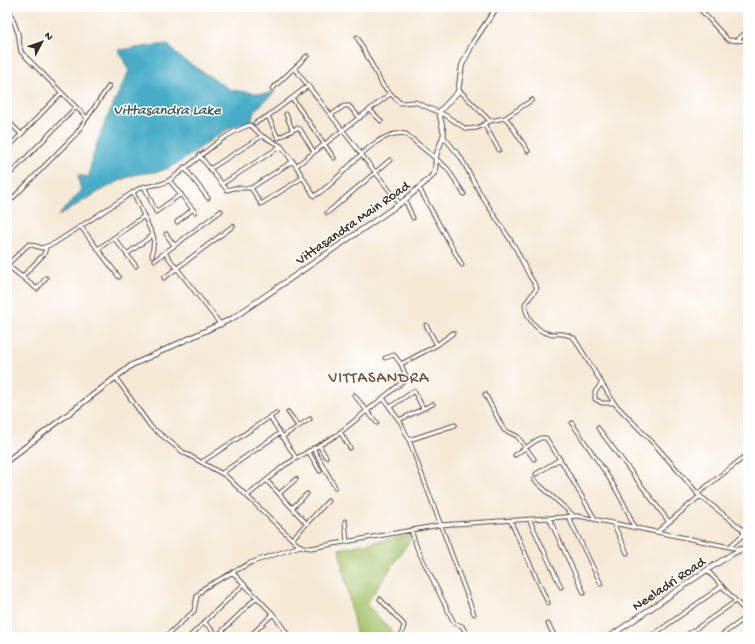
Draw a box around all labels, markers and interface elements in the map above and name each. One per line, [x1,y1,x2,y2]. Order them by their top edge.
north arrow [22,22,62,62]
text: N [41,30,55,43]
water label: Vittasandra Lake [113,102,222,120]
street label: Vittasandra Main Road [292,177,415,270]
district label: VITTASANDRA [327,370,430,389]
street label: Neeladri Road [630,553,711,616]

